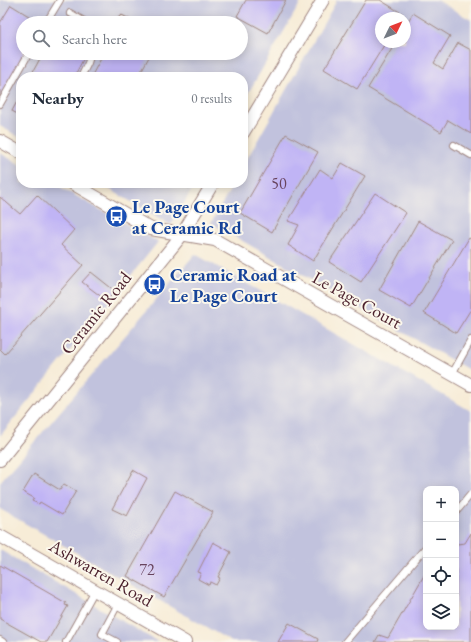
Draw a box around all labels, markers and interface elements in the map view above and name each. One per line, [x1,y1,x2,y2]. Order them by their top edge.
north arrow [375,12,411,48]
search box [16,16,248,60]
icon: search [30,27,52,49]
text: Search here [62,29,127,48]
text: Nearby [32,87,84,109]
text: 0 results [191,90,232,107]
house number: 50 [271,173,287,194]
place label: Le Page Court at Ceramic Rd [132,195,242,239]
bus stop icon: Le Page Court at Ceramic Rd [104,204,130,230]
place label: Ceramic Road at Le Page Court [170,263,297,307]
street label: Ceramic Road [55,266,137,359]
street label: Le Page Court [309,266,406,334]
bus stop icon: Ceramic Road at Le Page Court [141,272,167,298]
map controls [423,486,459,630]
button: + [423,486,459,522]
button: − [423,522,459,558]
street label: Ashwarren Road [44,533,158,612]
button: locate [423,558,459,594]
house number: 72 [139,559,155,580]
button: layers [423,594,459,630]

